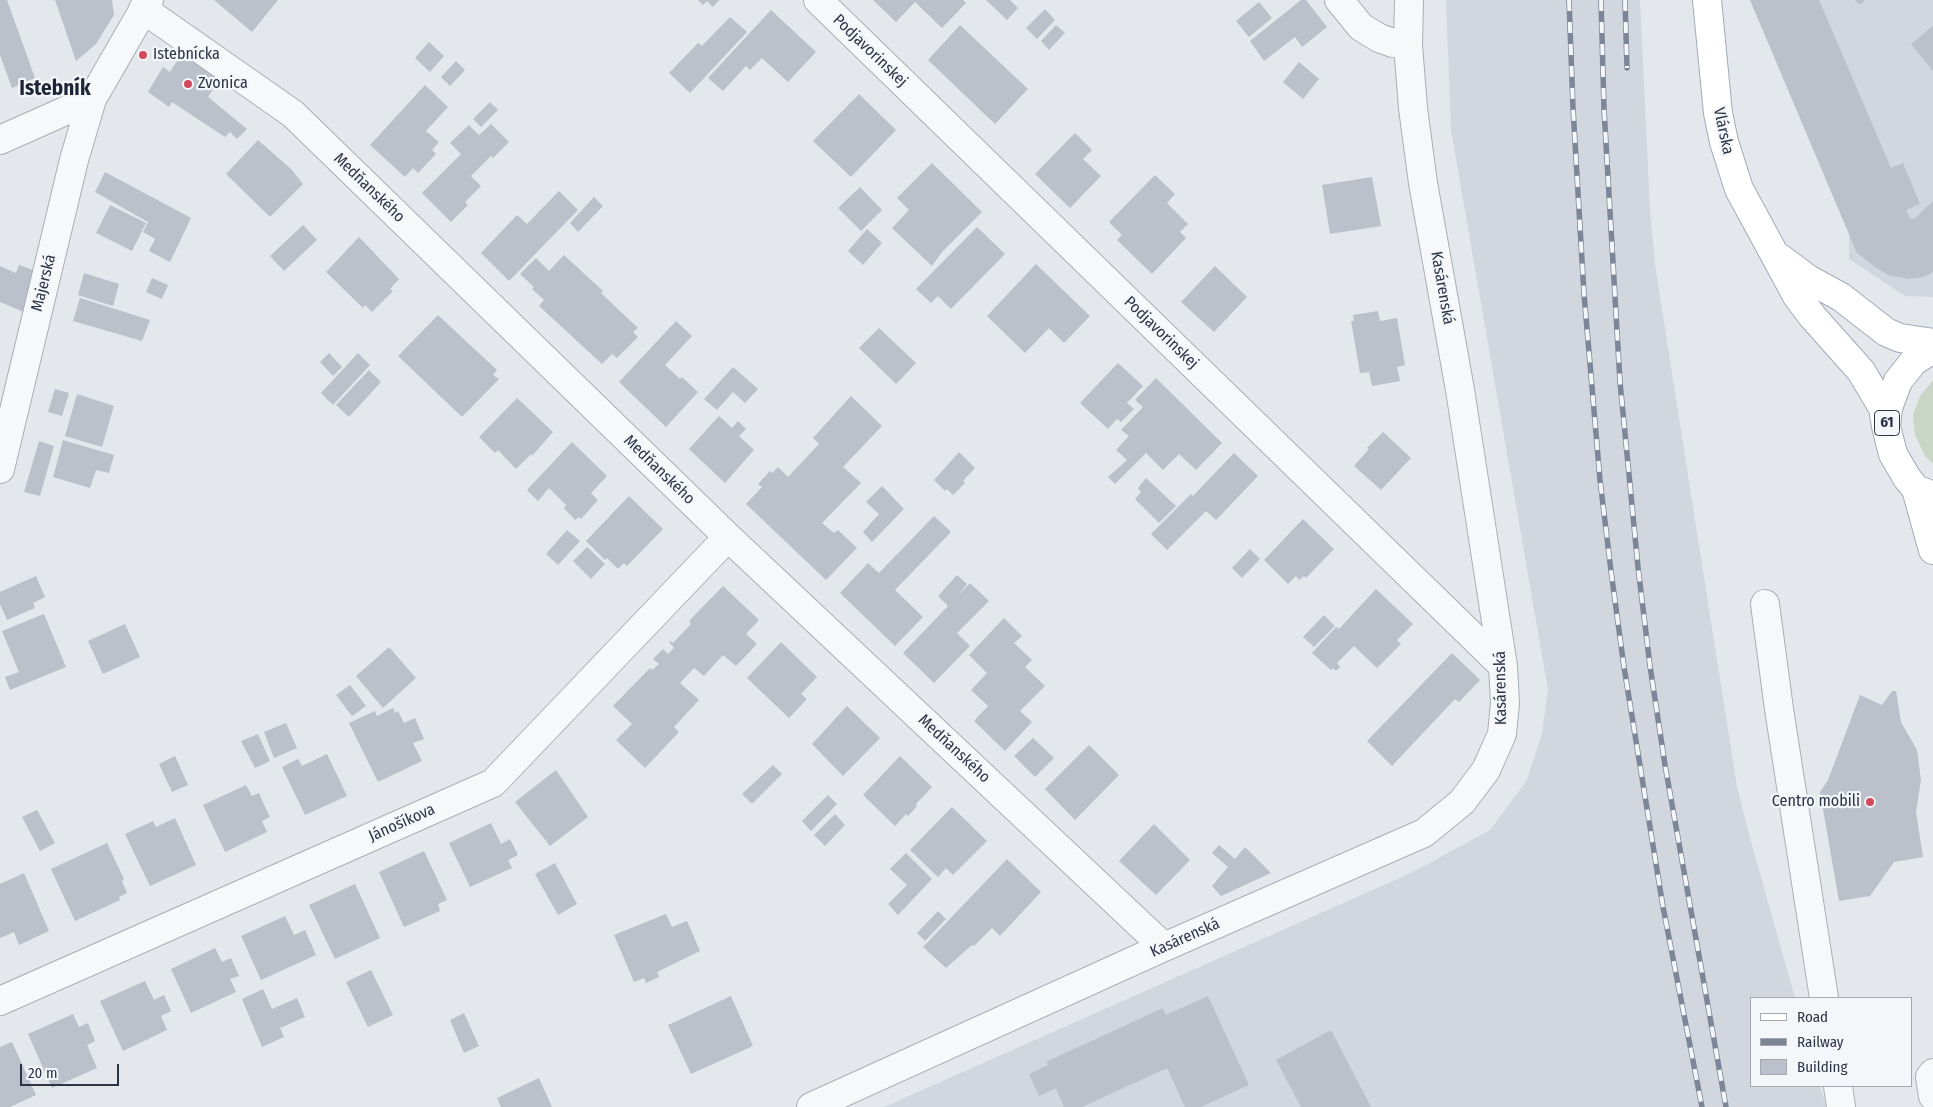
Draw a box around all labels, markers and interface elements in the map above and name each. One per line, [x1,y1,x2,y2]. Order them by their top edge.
street label: Podjavorinskej [829,11,911,91]
place label: Istebnícka [153,45,220,65]
marker: Istebnícka [137,49,149,61]
place label: Zvonica [198,74,248,94]
district label: Istebník [19,76,91,102]
marker: Zvonica [182,78,194,90]
street label: Vlárska [1709,106,1737,156]
street label: Medňanského [329,149,409,227]
street label: Kasárenská [1426,250,1458,326]
street label: Majerská [28,252,60,314]
street label: Podjavorinskej [1120,293,1202,373]
road number: 61 [1874,410,1900,436]
street label: Medňanského [619,431,699,509]
street label: Kasárenská [1491,651,1511,725]
street label: Medňanského [914,711,994,787]
place label: Centro mobili [1772,792,1860,812]
marker: Centro mobili [1864,796,1876,808]
street label: Jánošíkova [366,800,438,846]
street label: Kasárenská [1147,914,1223,962]
legend [1750,997,1913,1087]
text: Road [1797,1008,1828,1026]
text: Railway [1797,1033,1844,1051]
scale bar [22,1054,121,1086]
text: Building [1797,1058,1848,1076]
text: 20 m [28,1064,58,1082]

